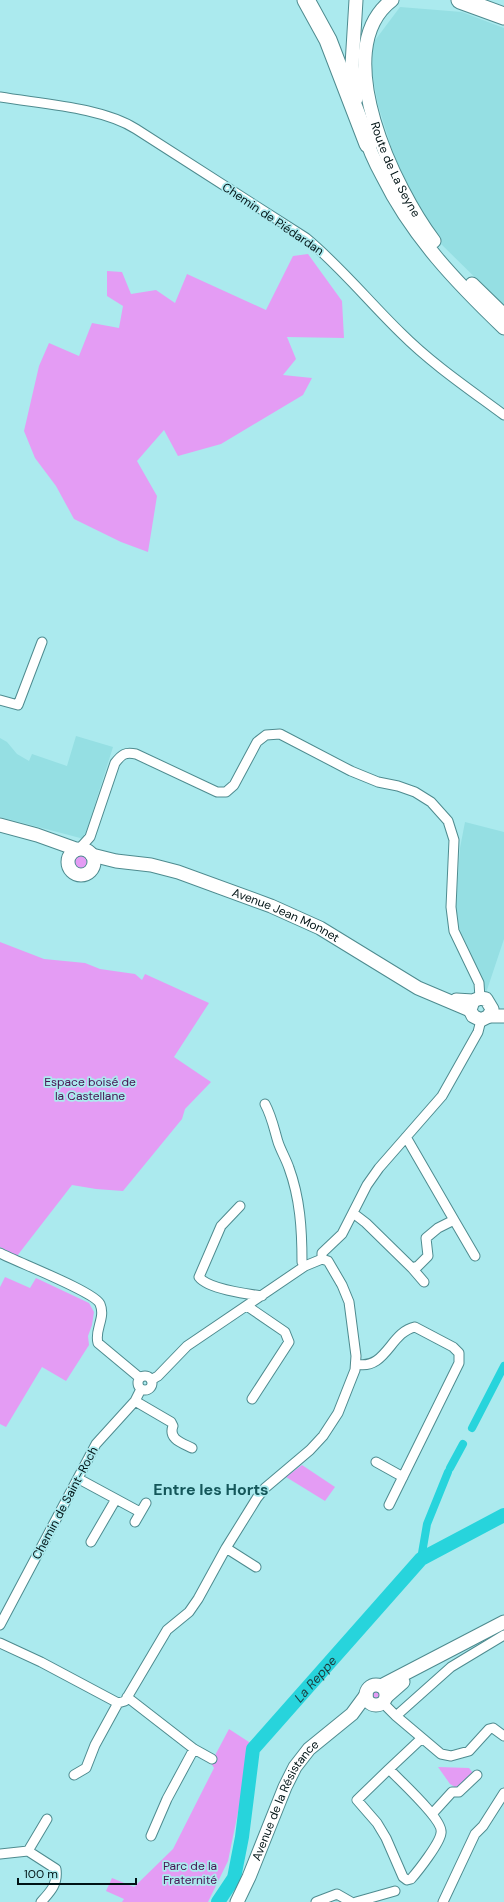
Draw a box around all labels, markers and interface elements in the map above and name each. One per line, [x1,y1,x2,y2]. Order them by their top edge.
street label: Route de La Seyne [367,120,424,220]
street label: Chemin de Piédardan [219,179,327,259]
street label: Avenue Jean Monnet [230,884,343,946]
park label: Espace boisé de la Castellane [44,1074,136,1104]
street label: Chemin de Saint-Roch [28,1444,102,1562]
district label: Entre les Horts [153,1479,269,1500]
water label: La Reppe [290,1652,340,1706]
street label: Avenue de la Résistance [248,1736,322,1863]
park label: Parc de la Fraternité [163,1858,217,1888]
scale bar [18,1860,136,1886]
text: 100 m [24,1866,58,1882]

